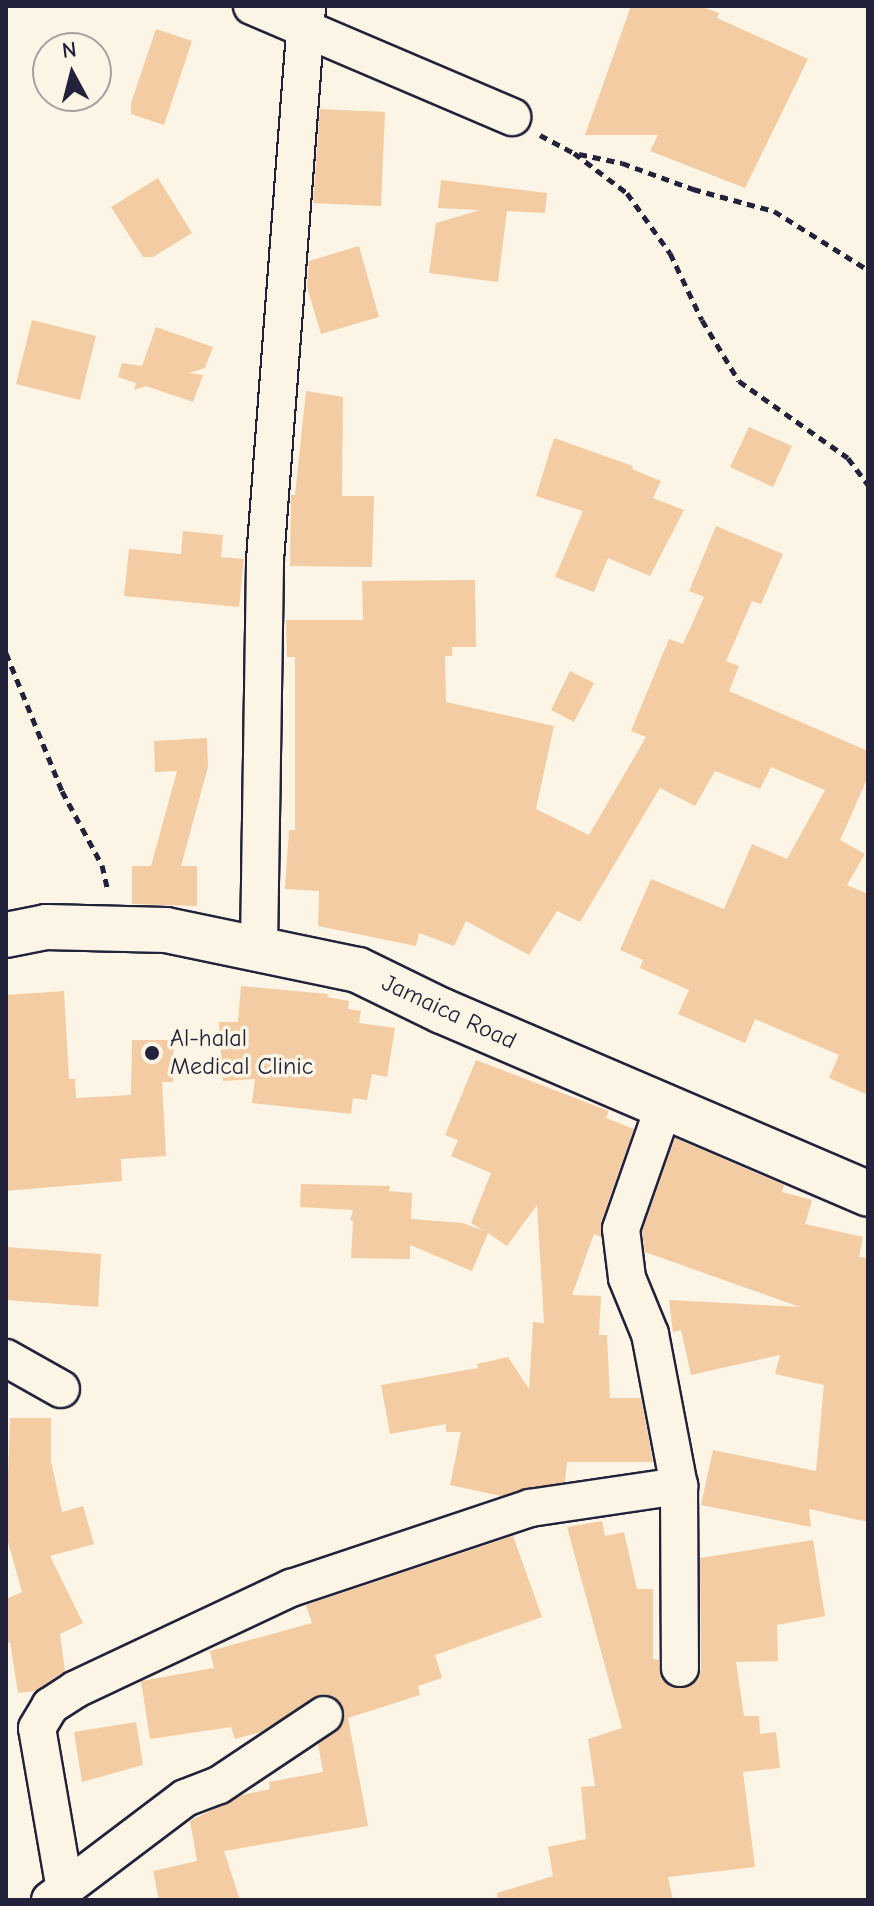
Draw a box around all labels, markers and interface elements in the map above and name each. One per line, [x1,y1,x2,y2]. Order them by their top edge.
north arrow [32,32,112,112]
text: N [61,36,78,64]
street label: Jamaica Road [377,968,521,1056]
place label: Al-halal Medical Clinic [170,1025,313,1081]
marker: Al-halal Medical Clinic [141,1042,163,1064]

